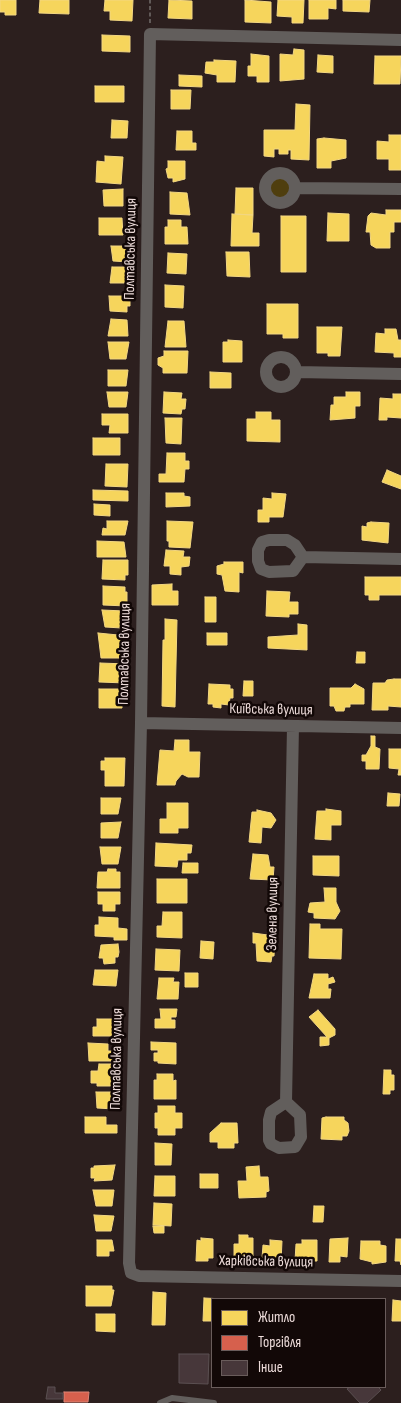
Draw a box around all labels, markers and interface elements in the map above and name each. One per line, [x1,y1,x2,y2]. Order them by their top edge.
street label: Полтавська вулиця [121,198,141,300]
street label: Полтавська вулиця [115,603,135,705]
street label: Київська вулиця [229,700,313,720]
street label: Зелена вулиця [263,877,283,951]
street label: Полтавська вулиця [107,1008,127,1110]
street label: Харківська вулиця [219,1252,313,1272]
legend [211,1298,386,1388]
text: Житло [258,1308,295,1327]
text: Торгівля [258,1333,301,1352]
text: Інше [258,1358,283,1377]

